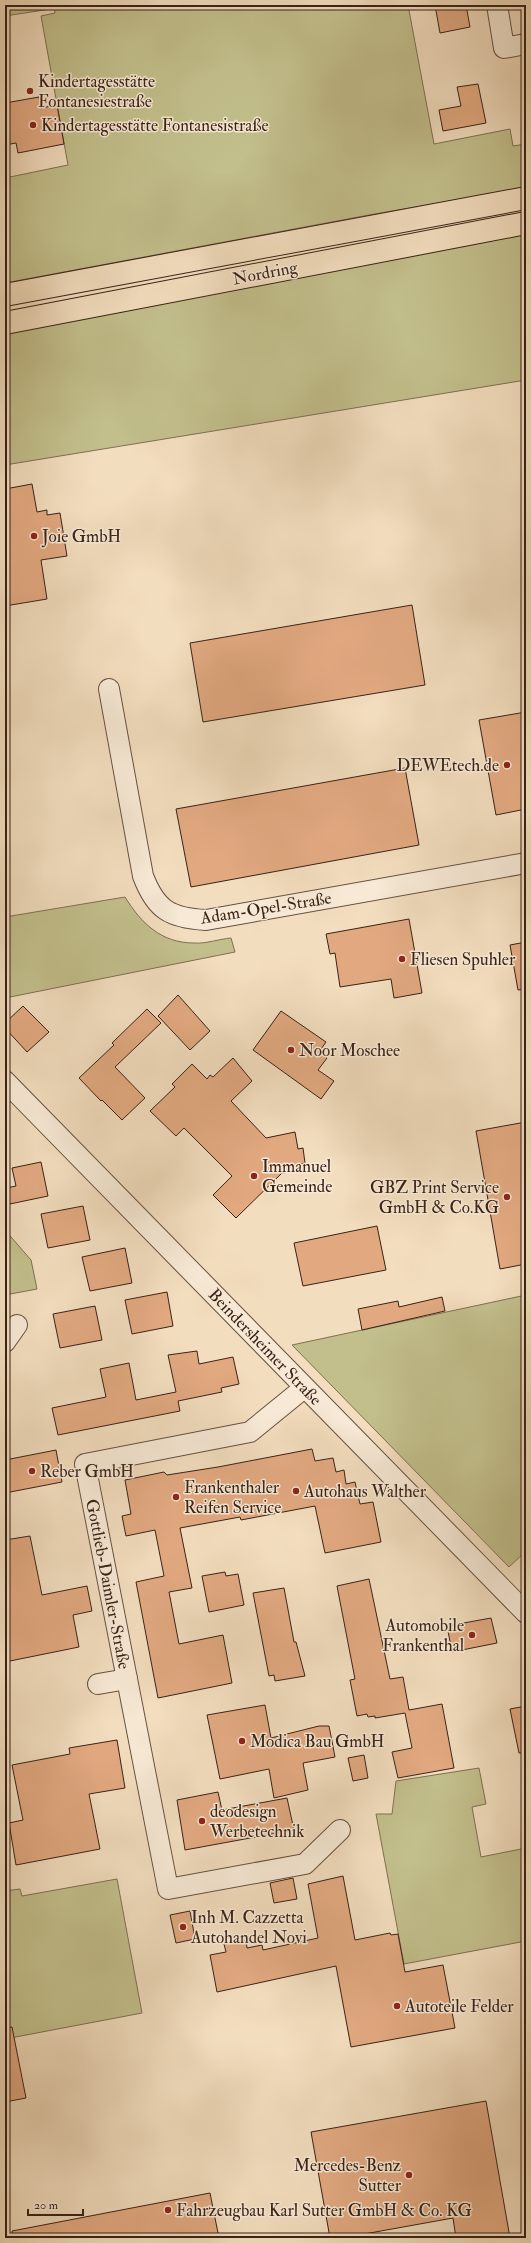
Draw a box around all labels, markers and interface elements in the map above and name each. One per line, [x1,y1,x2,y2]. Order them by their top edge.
place label: Kindertagesstätte Fontanesiestraße [38,71,155,112]
marker: Kindertagesstätte Fontanesiestraße [25,86,35,96]
place label: Kindertagesstätte Fontanesistraße [41,115,269,136]
marker: Kindertagesstätte Fontanesistraße [28,120,38,130]
street label: Nordring [231,256,300,290]
place label: Joie GmbH [41,526,121,548]
marker: Joie GmbH [29,531,39,541]
place label: DEWEtech.de [396,755,499,776]
marker: DEWEtech.de [502,760,512,770]
street label: Adam-Opel-Straße [198,887,333,930]
place label: Fliesen Spuhler [410,949,516,971]
marker: Fliesen Spuhler [397,954,407,964]
place label: Noor Moschee [299,1040,400,1061]
marker: Noor Moschee [286,1045,296,1055]
place label: Immanuel Gemeinde [262,1156,332,1197]
marker: Immanuel Gemeinde [249,1171,259,1181]
place label: GBZ Print Service GmbH & Co.KG [370,1177,499,1218]
marker: GBZ Print Service GmbH & Co.KG [502,1192,512,1202]
street label: Beindersheimer Straße [204,1284,326,1410]
place label: Reber GmbH [40,1461,134,1482]
marker: Reber GmbH [27,1466,37,1476]
place label: Frankenthaler Reifen Service [184,1477,281,1518]
place label: Autohaus Walther [303,1481,427,1502]
marker: Autohaus Walther [291,1486,301,1496]
marker: Frankenthaler Reifen Service [171,1492,181,1502]
street label: Gottlieb-Daimler-Straße [81,1497,135,1671]
place label: Automobile Frankenthal [382,1615,465,1656]
marker: Automobile Frankenthal [467,1630,477,1640]
place label: Modica Bau GmbH [250,1731,384,1752]
marker: Modica Bau GmbH [237,1736,247,1746]
place label: deodesign Werbetechnik [209,1801,304,1842]
marker: deodesign Werbetechnik [197,1816,207,1826]
place label: Inh M. Cazzetta Autohandel Novi [190,1907,307,1948]
marker: Inh M. Cazzetta Autohandel Novi [178,1922,188,1932]
place label: Autoteile Felder [404,1996,514,2017]
marker: Autoteile Felder [392,2001,402,2011]
place label: Mercedes-Benz Sutter [294,2155,402,2196]
marker: Mercedes-Benz Sutter [404,2170,414,2180]
scale bar [28,2191,83,2217]
text: 20 m [34,2198,59,2213]
place label: Fahrzeugbau Karl Sutter GmbH & Co. KG [176,2200,472,2221]
marker: Fahrzeugbau Karl Sutter GmbH & Co. KG [163,2205,173,2215]

